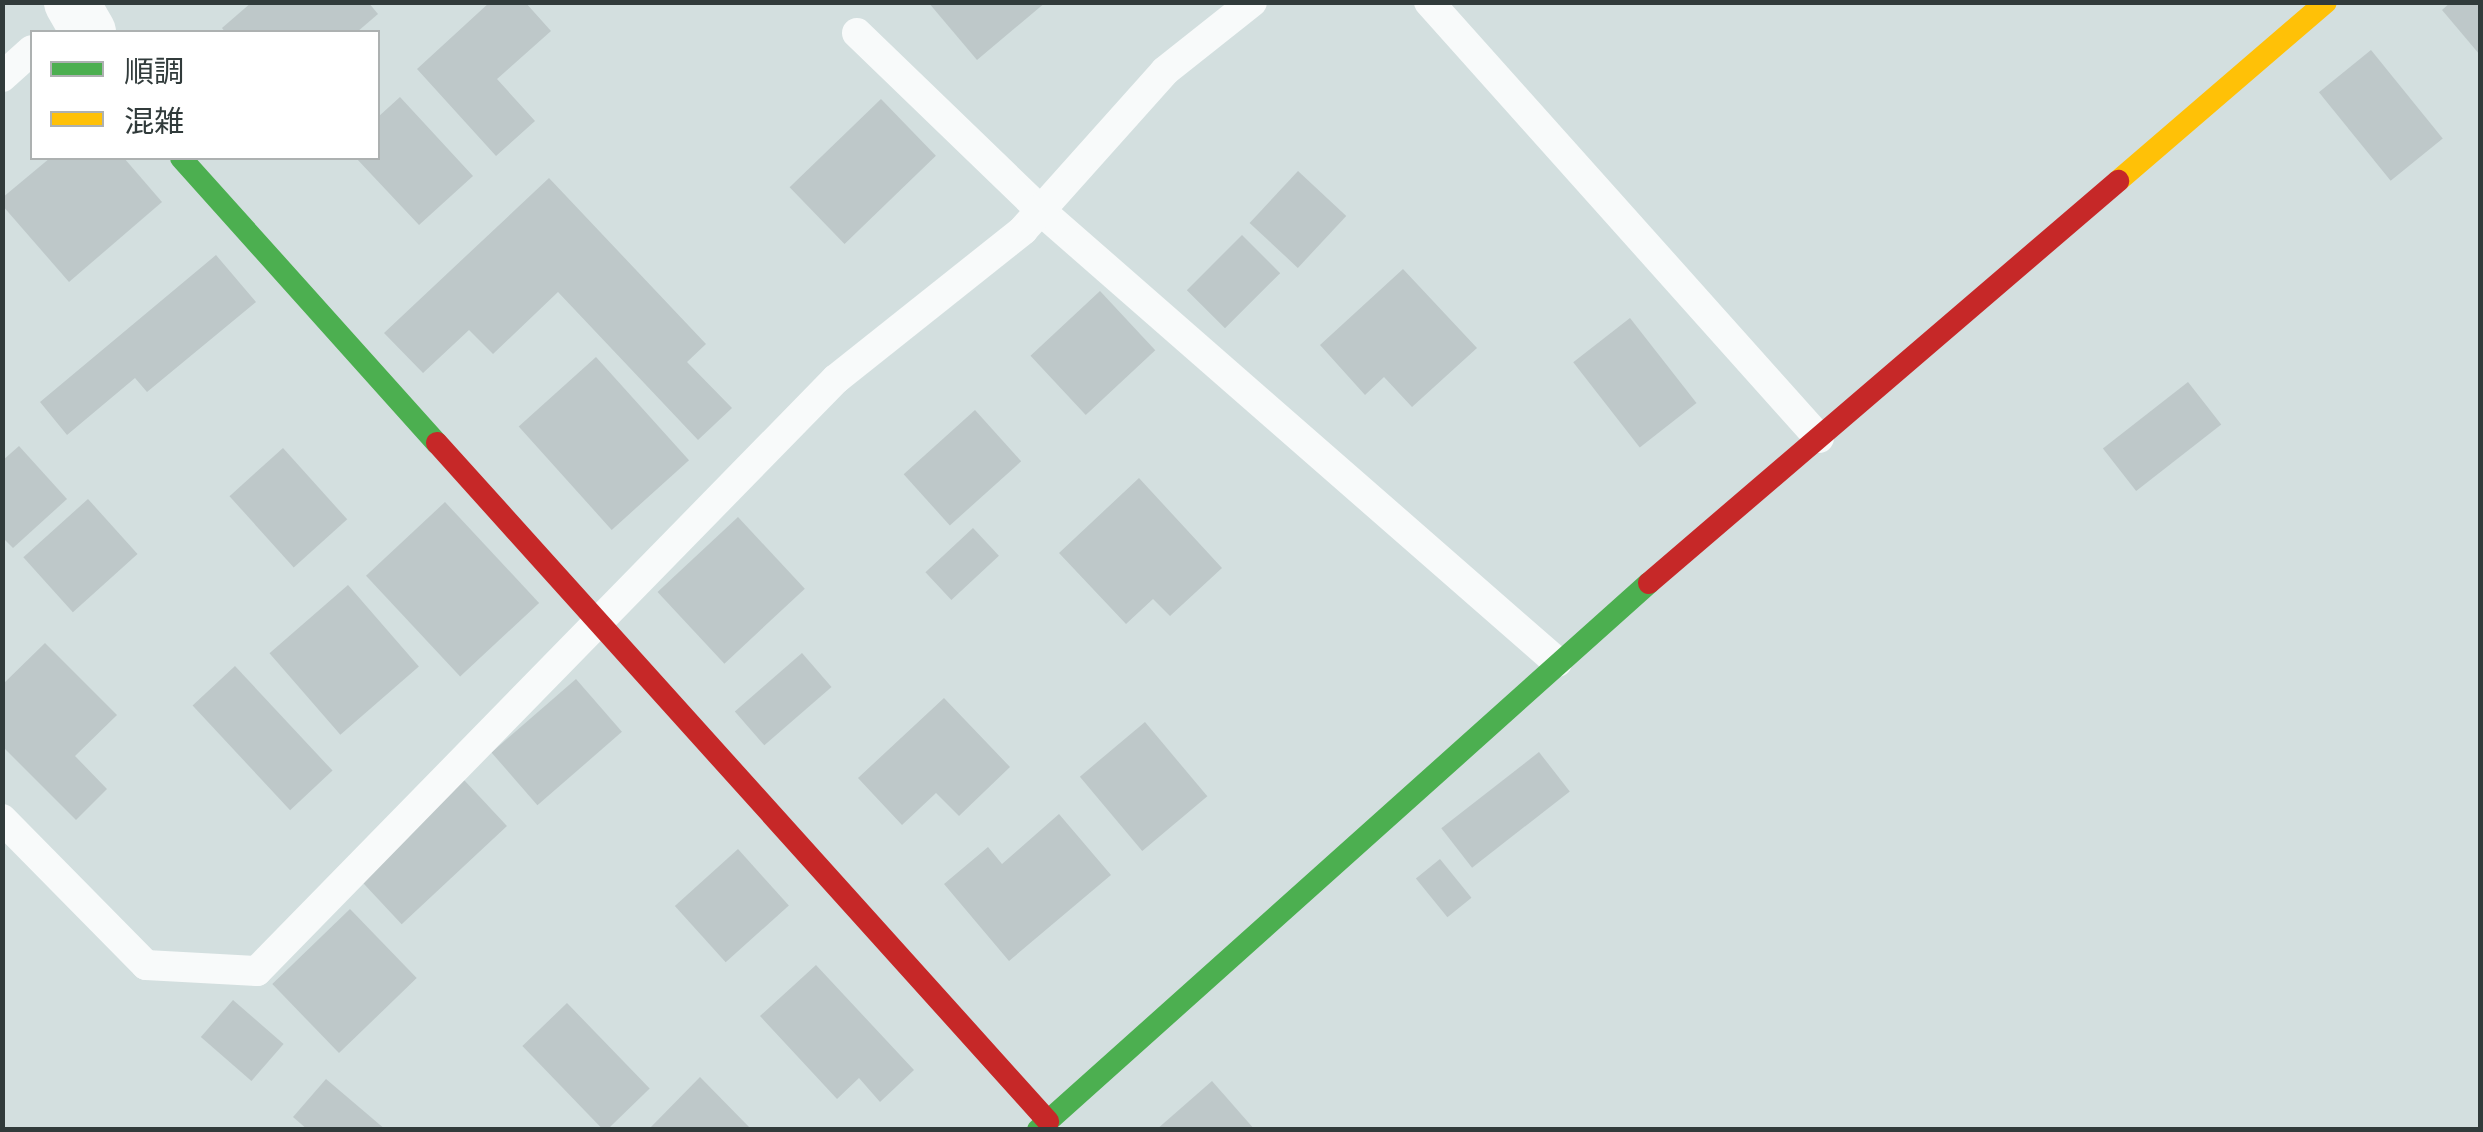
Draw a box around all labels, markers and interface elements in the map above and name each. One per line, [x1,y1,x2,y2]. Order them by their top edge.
legend [30,30,380,160]
text: 順調 [124,58,184,88]
text: 混雑 [124,108,184,138]

